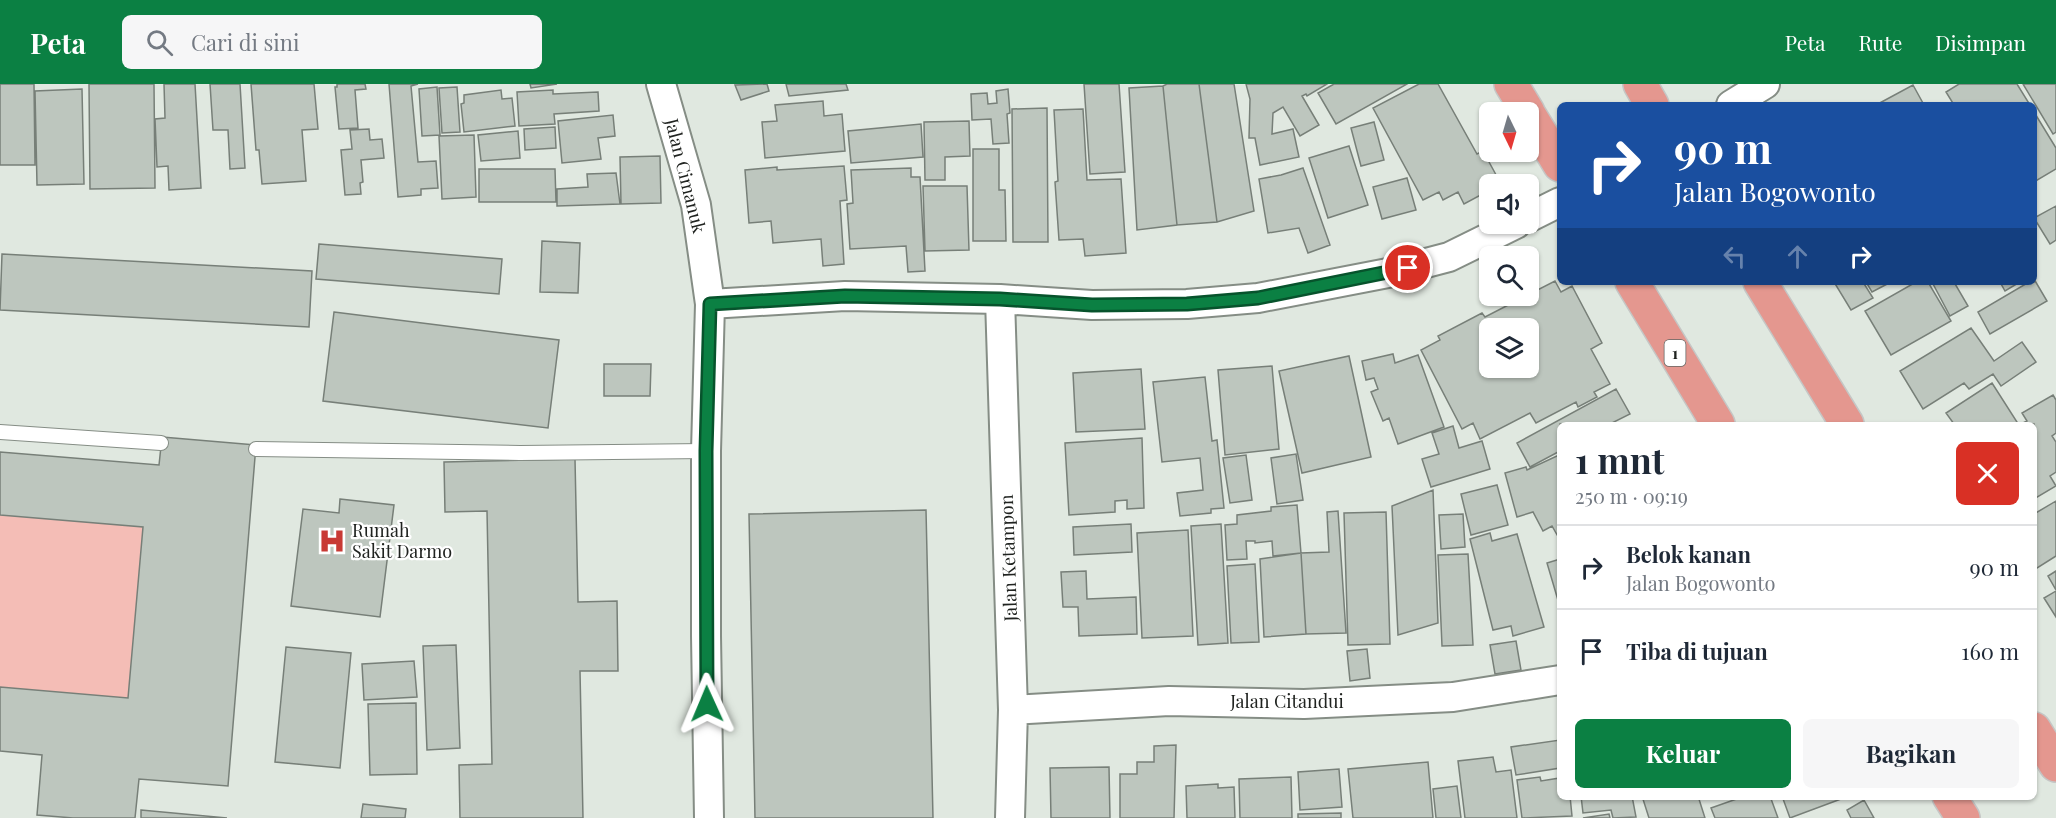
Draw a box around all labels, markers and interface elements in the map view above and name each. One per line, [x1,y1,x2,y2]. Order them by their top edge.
search box [122,15,542,69]
text: Peta [30,24,86,61]
icon: search [143,26,176,59]
text: Cari di sini [191,27,299,57]
text: Peta [1785,28,1825,56]
text: Rute [1858,28,1902,56]
text: Disimpan [1935,28,2026,56]
north arrow [1479,102,1539,162]
map controls [1479,102,1539,378]
street label: Jalan Cimanuk [660,115,712,236]
text: 90 m [1674,119,1772,175]
icon: right [1575,126,1653,204]
text: Jalan Bogowonto [1674,173,1876,209]
button: sound [1479,174,1539,234]
icon: left [1718,240,1751,273]
icon: ahead [1781,240,1814,273]
icon: right [1844,240,1877,273]
pin [1382,242,1433,293]
button: search [1479,246,1539,306]
icon: arrive [1391,251,1424,284]
button: layers [1479,318,1539,378]
road number: 1 [1664,340,1686,366]
text: 1 mnt [1575,435,1665,483]
button: close [1956,442,2019,505]
text: 250 m · 09:19 [1575,482,1688,509]
street label: Jalan Ketampon [994,494,1022,623]
place label: Rumah Sakit Darmo [352,518,452,563]
hospital icon: Rumah Sakit Darmo [317,526,347,556]
text: Belok kanan [1626,539,1751,569]
icon: right [1575,551,1608,584]
text: 90 m [1970,552,2019,582]
text: Jalan Bogowonto [1626,569,1775,596]
icon: arrive [1575,635,1608,668]
text: Tiba di tujuan [1626,636,1768,666]
text: 160 m [1961,636,2019,666]
position arrow [675,672,739,736]
street label: Jalan Citandui [1229,689,1344,713]
button: Keluar [1575,719,1791,788]
button: Bagikan [1803,719,2019,788]

